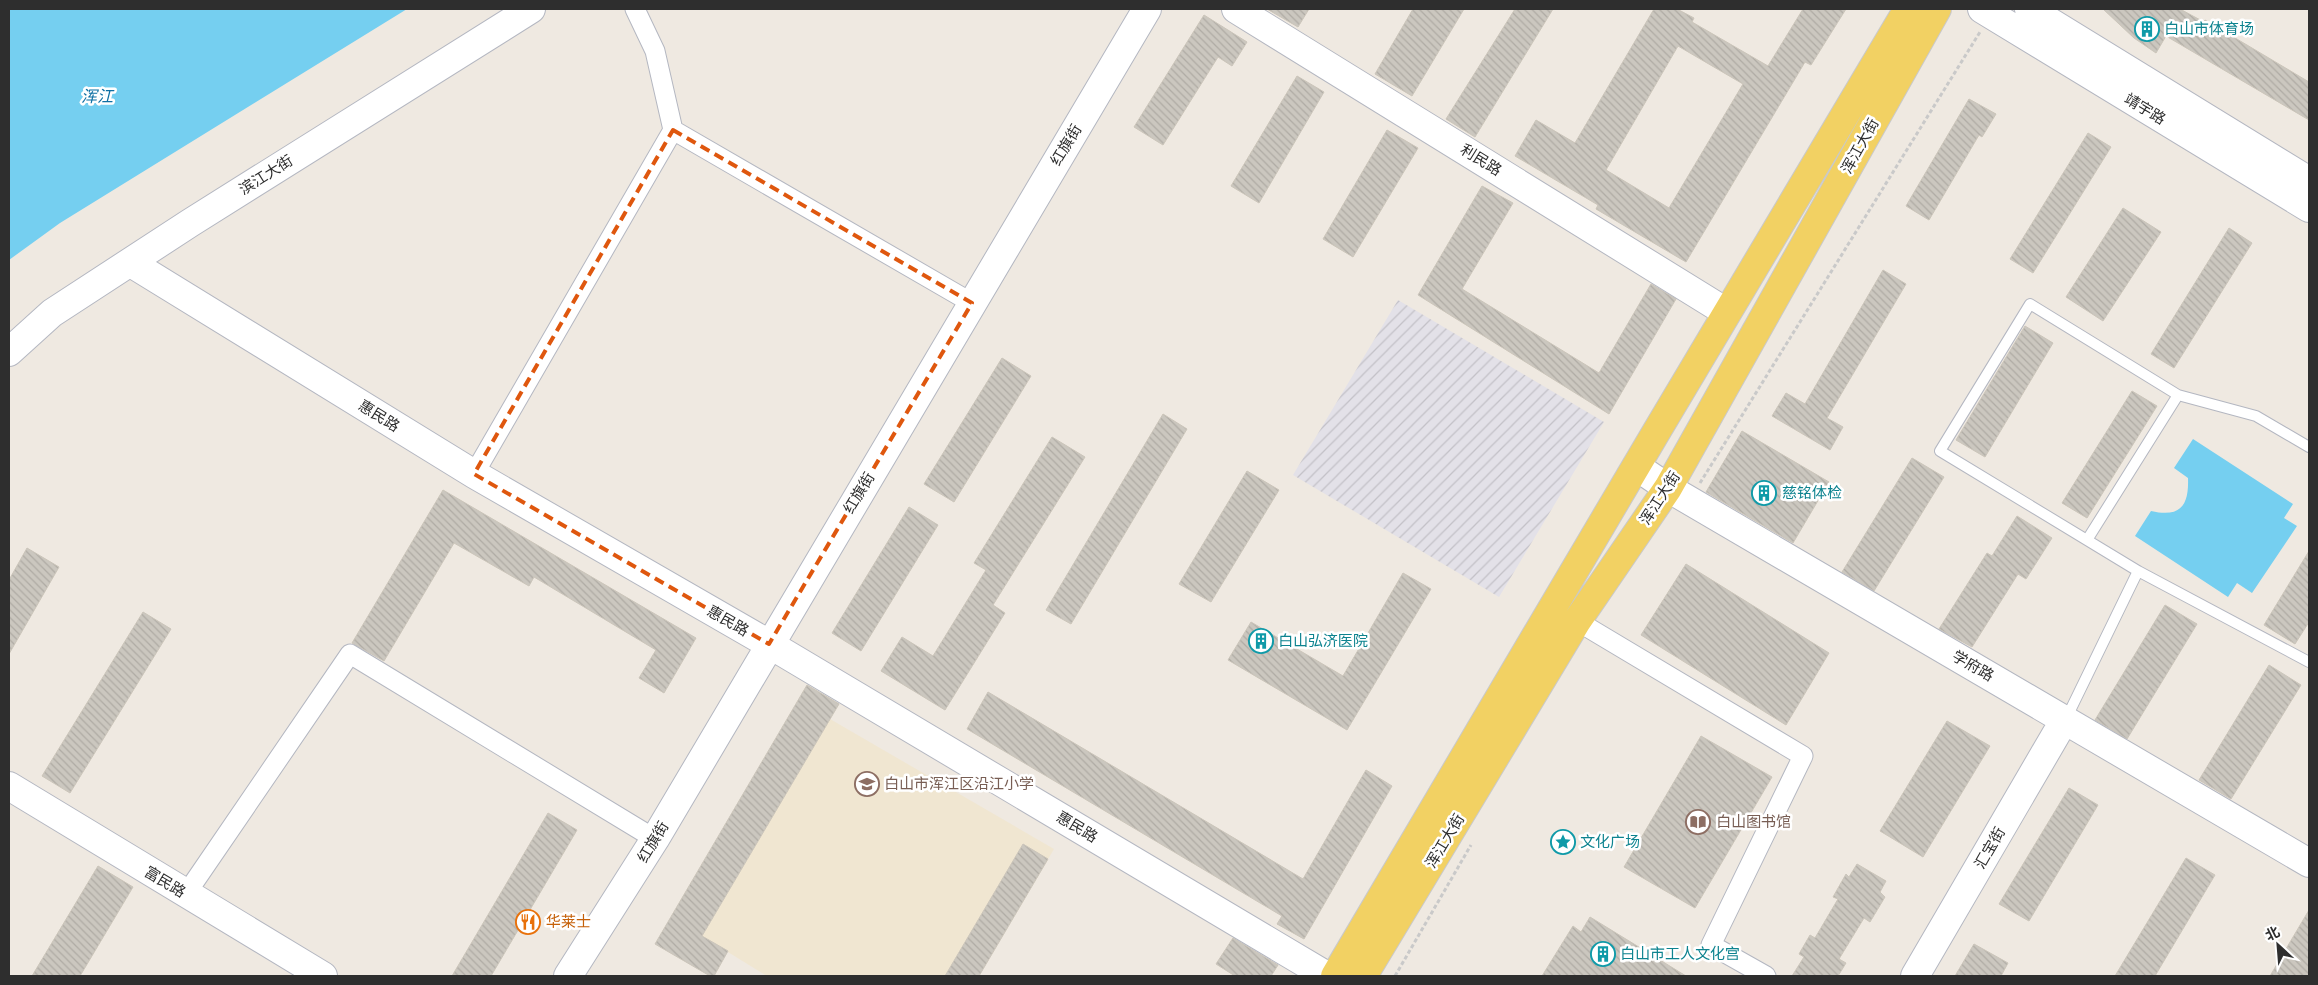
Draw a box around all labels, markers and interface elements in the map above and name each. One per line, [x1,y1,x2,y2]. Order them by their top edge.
building icon: 白山市体育场 [2134,16,2160,42]
place label: 白山市体育场 [2164,18,2254,39]
water label: 浑江 [81,85,115,107]
street label: 靖宇路 [2121,88,2170,129]
street label: 浑江大街 [1836,114,1883,177]
street label: 红旗街 [1045,120,1086,169]
street label: 利民路 [1457,139,1506,180]
street label: 滨江大街 [235,150,297,199]
street label: 惠民路 [355,395,404,436]
street label: 浑江大街 [1634,467,1685,529]
street label: 红旗街 [838,468,879,517]
building icon: 慈铭体检 [1751,480,1777,506]
place label: 慈铭体检 [1782,482,1842,503]
street label: 惠民路 [704,600,753,641]
building icon: 白山弘济医院 [1248,628,1274,654]
place label: 白山弘济医院 [1278,630,1368,651]
street label: 学府路 [1949,645,1998,686]
school or university icon: 白山市浑江区沿江小学 [854,771,880,797]
place label: 白山市浑江区沿江小学 [884,773,1034,794]
street label: 惠民路 [1053,806,1102,847]
library icon: 白山图书馆 [1685,809,1711,835]
street label: 浑江大街 [1420,810,1469,872]
place label: 白山图书馆 [1716,811,1791,832]
street label: 红旗街 [632,817,673,866]
street label: 汇宝街 [1969,823,2010,872]
place icon: 文化广场 [1550,829,1576,855]
place label: 文化广场 [1580,831,1640,852]
street label: 富民路 [141,861,190,902]
restaurant icon: 华莱士 [515,909,541,935]
place label: 华莱士 [546,911,591,932]
north arrow [2253,920,2303,970]
text: 北 [2262,921,2283,944]
building icon: 白山市工人文化宫 [1590,941,1616,967]
place label: 白山市工人文化宫 [1620,943,1740,964]

